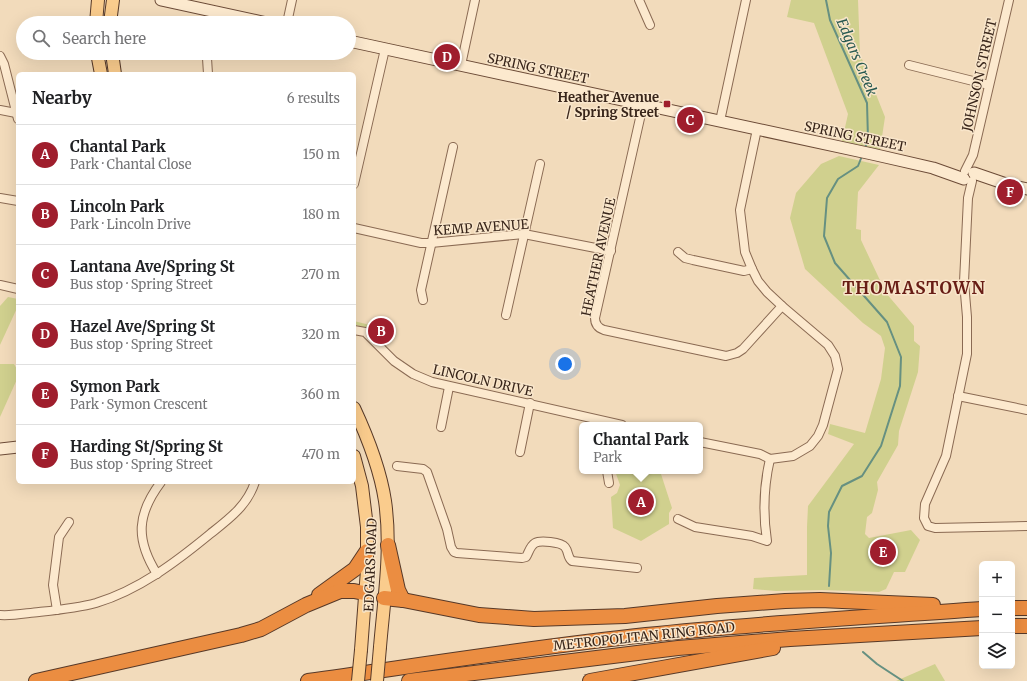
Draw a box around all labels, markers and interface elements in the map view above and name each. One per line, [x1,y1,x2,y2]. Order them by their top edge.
water label: Edgars Creek [833,15,882,99]
search box [16,16,356,60]
street label: JOHNSON STREET [958,17,1001,134]
icon: search [30,27,52,49]
text: Search here [62,29,146,48]
pin: D [434,42,460,72]
street label: SPRING STREET [486,49,590,88]
text: Nearby [32,87,92,109]
place label: Heather Avenue / Spring Street [558,89,660,121]
text: 6 results [287,90,340,107]
marker: Heather Avenue / Spring Street [662,99,672,109]
pin: C [677,105,703,135]
street label: SPRING STREET [803,117,907,156]
text: Chantal Park [70,137,166,156]
text: A [40,146,50,163]
text: 150 m [303,146,340,163]
text: Park · Chantal Close [70,156,192,173]
pin: F [997,177,1023,207]
street label: HEATHER AVENUE [578,196,620,318]
text: Lincoln Park [70,197,164,216]
text: B [40,206,50,223]
text: 180 m [302,206,340,223]
text: Park · Lincoln Drive [70,216,191,233]
street label: KEMP AVENUE [433,216,530,239]
text: Lantana Ave/Spring St [70,257,235,276]
text: C [41,266,49,283]
text: 270 m [301,266,340,283]
text: Bus stop · Spring Street [70,276,213,293]
district label: THOMASTOWN [842,277,986,299]
pin: B [368,316,394,346]
text: Hazel Ave/Spring St [70,317,215,336]
text: D [40,326,50,343]
text: 320 m [301,326,340,343]
text: Bus stop · Spring Street [70,336,213,353]
your location [555,354,575,374]
street label: LINCOLN DRIVE [431,361,535,400]
text: Symon Park [70,377,160,396]
text: E [41,386,49,403]
text: 360 m [301,386,340,403]
text: Park · Symon Crescent [70,396,208,413]
popup [579,422,703,474]
text: Chantal Park [593,430,689,449]
text: Harding St/Spring St [70,437,223,456]
text: F [41,446,49,463]
text: 470 m [302,446,340,463]
text: Park [593,449,622,466]
text: Bus stop · Spring Street [70,456,213,473]
pin: A [628,487,654,517]
street label: EDGARS ROAD [360,518,381,612]
pin: E [870,537,896,567]
map controls [979,561,1015,669]
button: + [979,561,1015,597]
button: − [979,597,1015,633]
street label: METROPOLITAN RING ROAD [552,618,736,654]
button: layers [979,633,1015,669]

